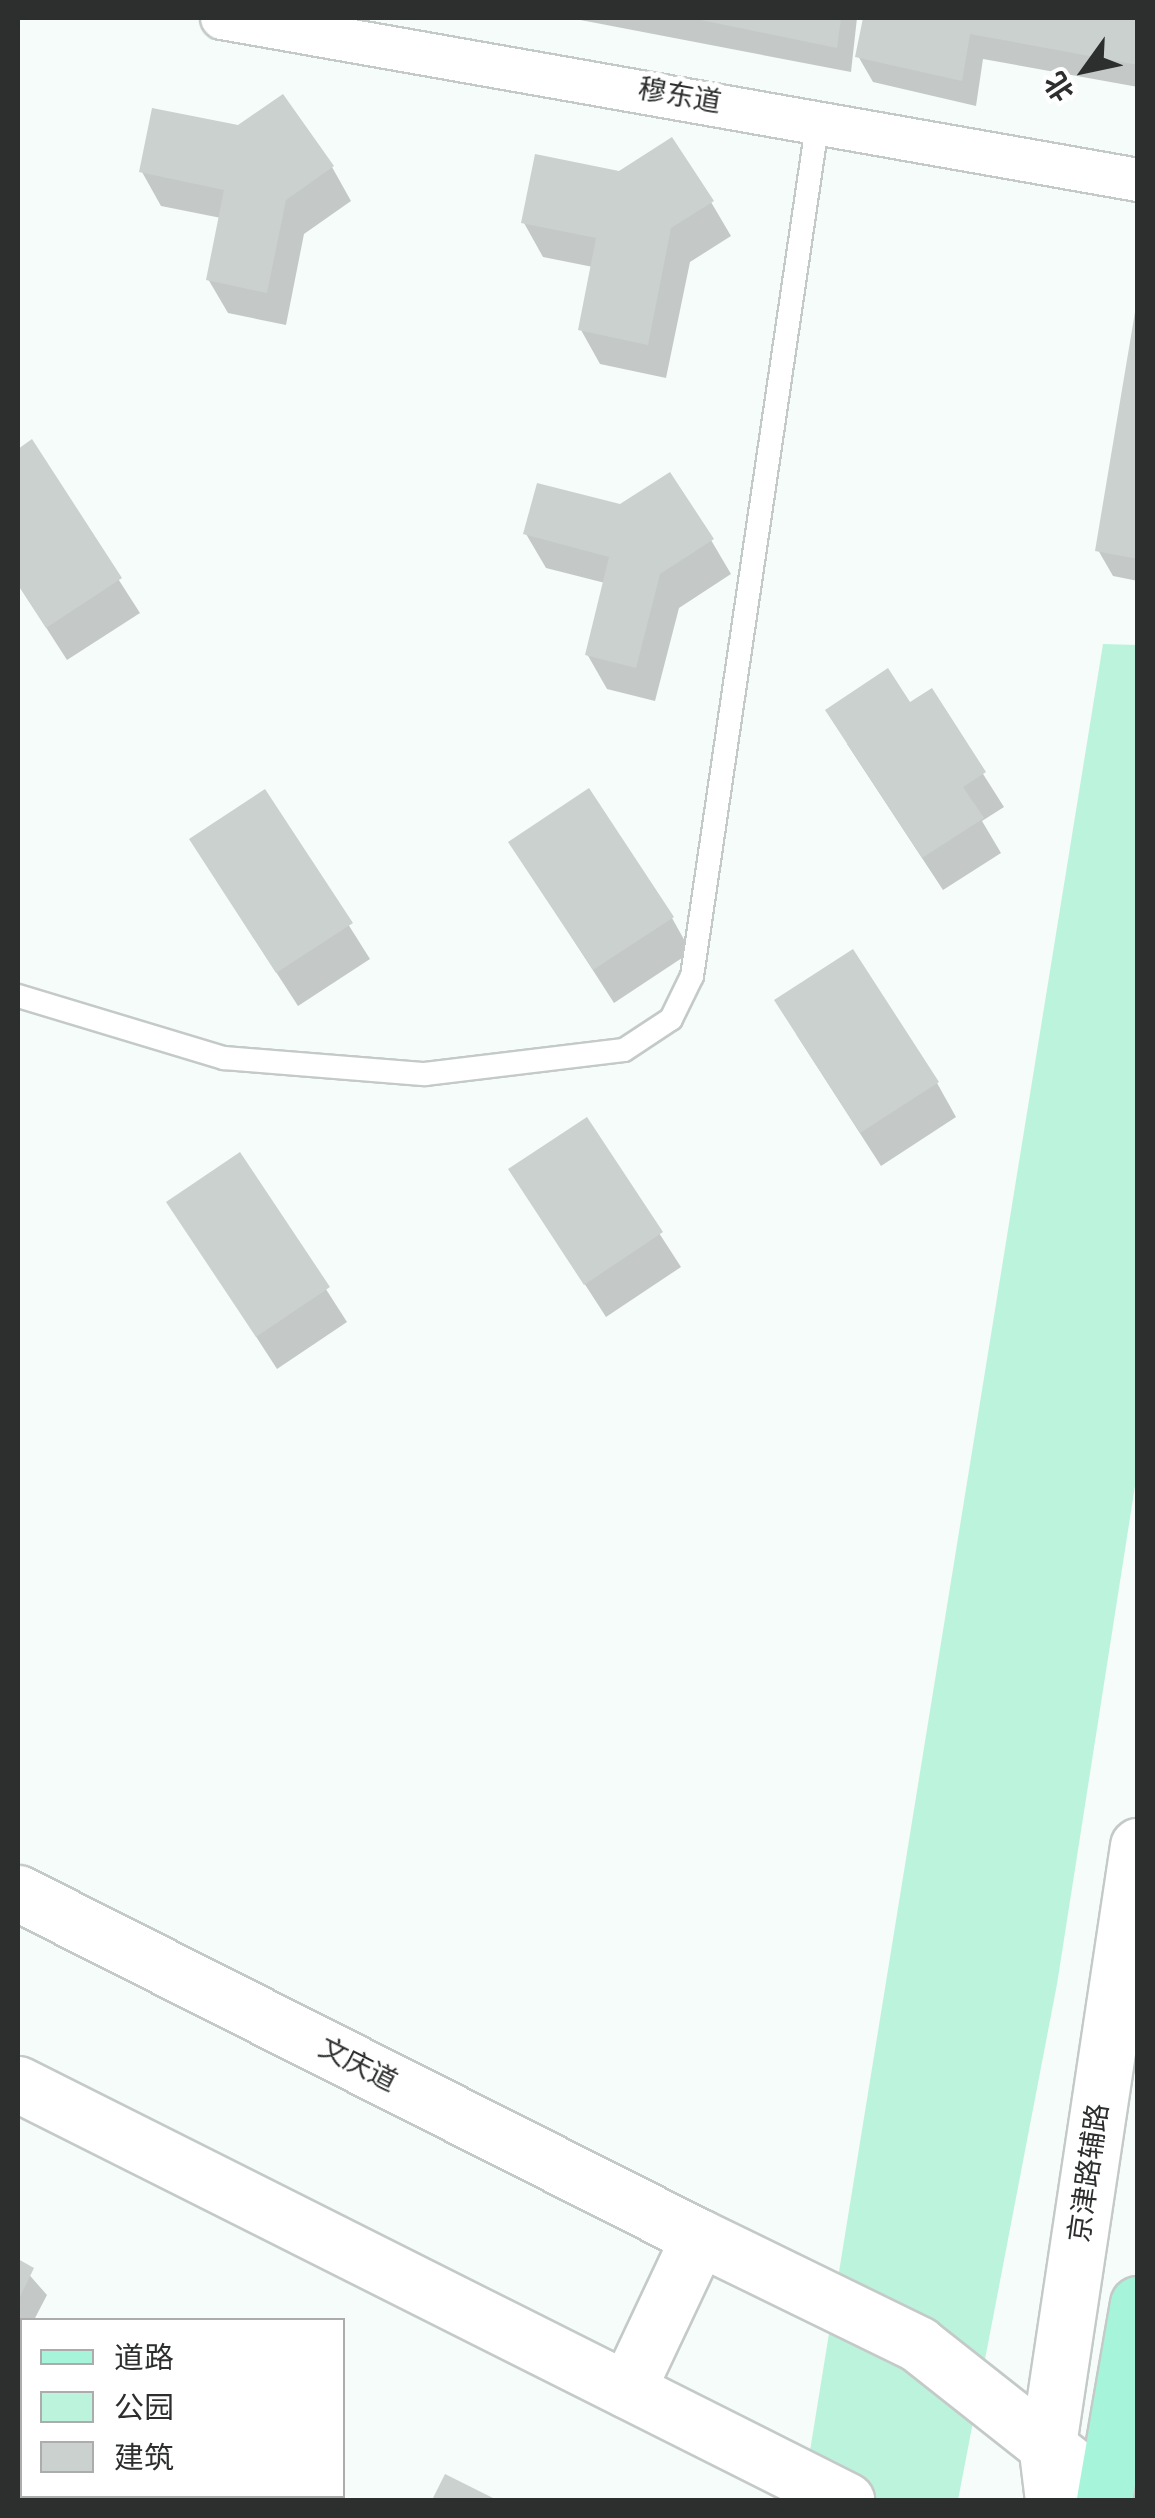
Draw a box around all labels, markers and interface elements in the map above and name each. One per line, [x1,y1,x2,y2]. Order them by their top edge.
north arrow [1035,20,1135,120]
text: 北 [1035,64,1083,109]
street label: 穆东道 [636,72,724,120]
street label: 文庆道 [313,2031,403,2099]
street label: 京津路辅路 [1063,2101,1115,2245]
legend [20,2318,345,2498]
text: 道路 [114,2336,174,2379]
text: 公园 [114,2386,174,2429]
text: 建筑 [114,2436,174,2479]

